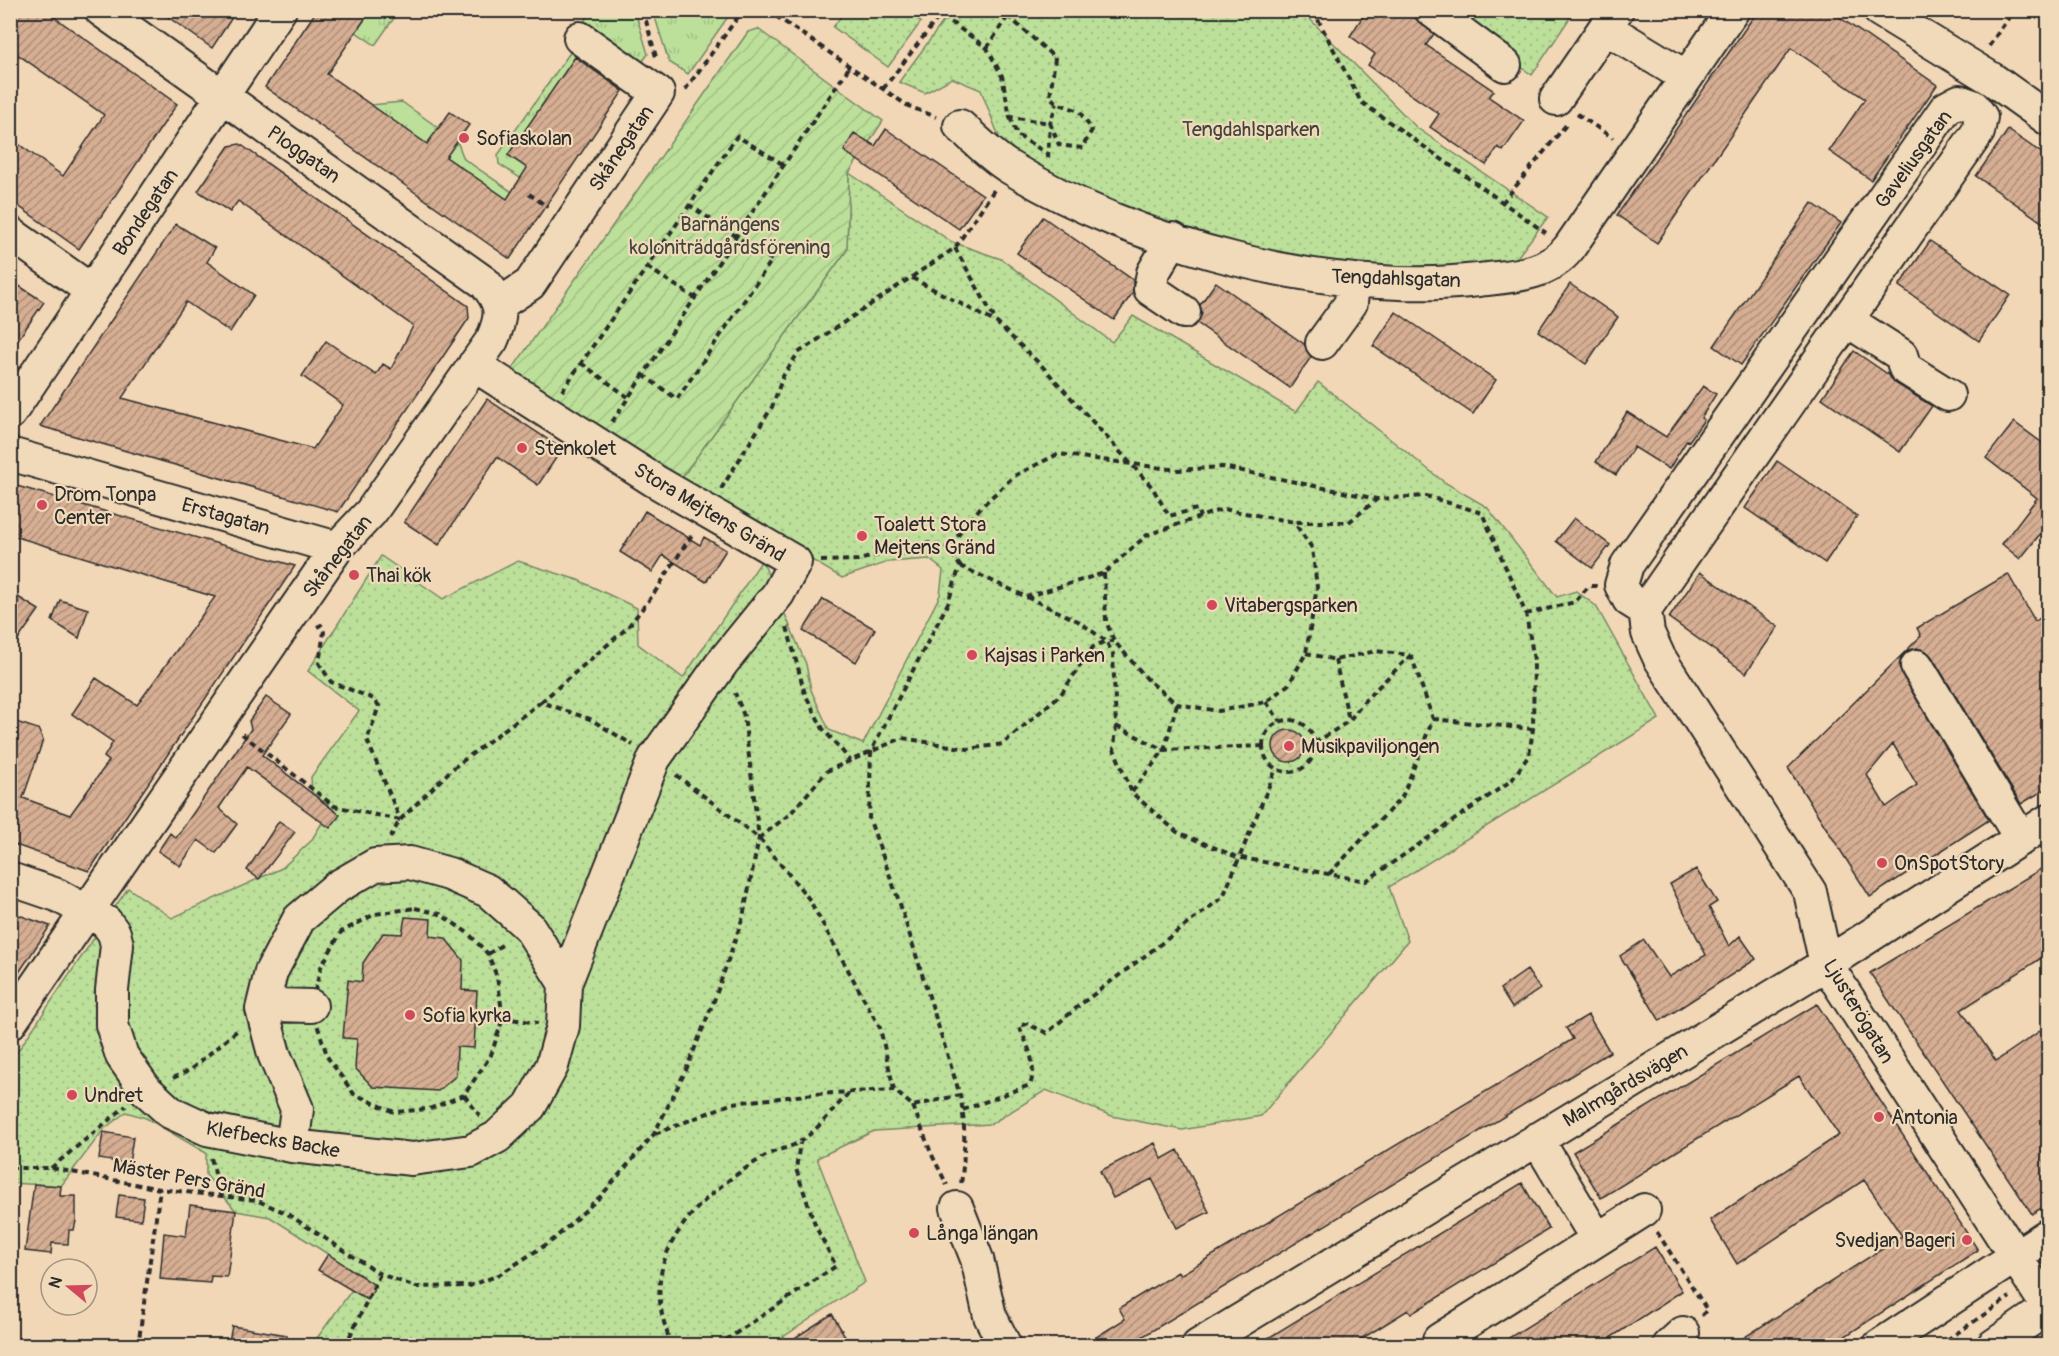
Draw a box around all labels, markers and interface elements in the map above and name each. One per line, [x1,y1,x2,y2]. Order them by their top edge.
street label: Skånegatan [584,101,659,196]
street label: Gaveliusgatan [1869,105,1957,213]
park label: Tengdahlsparken [1182,117,1320,142]
street label: Ploggatan [262,120,345,189]
place label: Sofiaskolan [476,126,572,151]
marker: Sofiaskolan [457,131,471,145]
street label: Bondegatan [107,164,184,261]
park label: Barnängens koloniträdgårdsförening [630,212,830,260]
street label: Tengdahlsgatan [1331,264,1461,293]
place label: Stenkolet [534,436,617,461]
marker: Stenkolet [515,441,529,455]
street label: Stora Mejtens Gränd [629,457,790,568]
place label: Drom Tonpa Center [54,482,156,530]
street label: Erstagatan [179,492,273,541]
marker: Drom Tonpa Center [35,498,49,512]
street label: Skånegatan [297,510,378,603]
place label: Toalett Stora Mejtens Gränd [874,512,996,560]
marker: Toalett Stora Mejtens Gränd [855,529,869,543]
place label: Thai kök [366,563,432,588]
marker: Thai kök [347,568,361,582]
place label: Vitabergsparken [1224,593,1358,618]
marker: Vitabergsparken [1205,598,1219,612]
place label: Kajsas i Parken [984,643,1105,668]
marker: Kajsas i Parken [965,648,979,662]
place label: Musikpaviljongen [1301,734,1440,759]
marker: Musikpaviljongen [1282,739,1296,753]
place label: OnSpotStory [1894,851,2005,876]
marker: OnSpotStory [1875,856,1889,870]
street label: Ljusterögatan [1818,955,1900,1068]
place label: Sofia kyrka [422,1003,511,1028]
marker: Sofia kyrka [403,1008,417,1022]
street label: Malmgårdsvägen [1558,1038,1692,1133]
place label: Undret [84,1083,144,1108]
marker: Undret [65,1088,79,1102]
place label: Antonia [1891,1105,1958,1130]
marker: Antonia [1872,1110,1886,1124]
street label: Klefbecks Backe [204,1115,342,1164]
street label: Mäster Pers Gränd [111,1153,267,1204]
place label: Långa längan [926,1221,1038,1246]
marker: Långa längan [907,1226,921,1240]
place label: Svedjan Bageri [1834,1228,1955,1253]
marker: Svedjan Bageri [1960,1233,1974,1247]
north arrow [39,1257,99,1317]
text: N [45,1274,67,1291]

